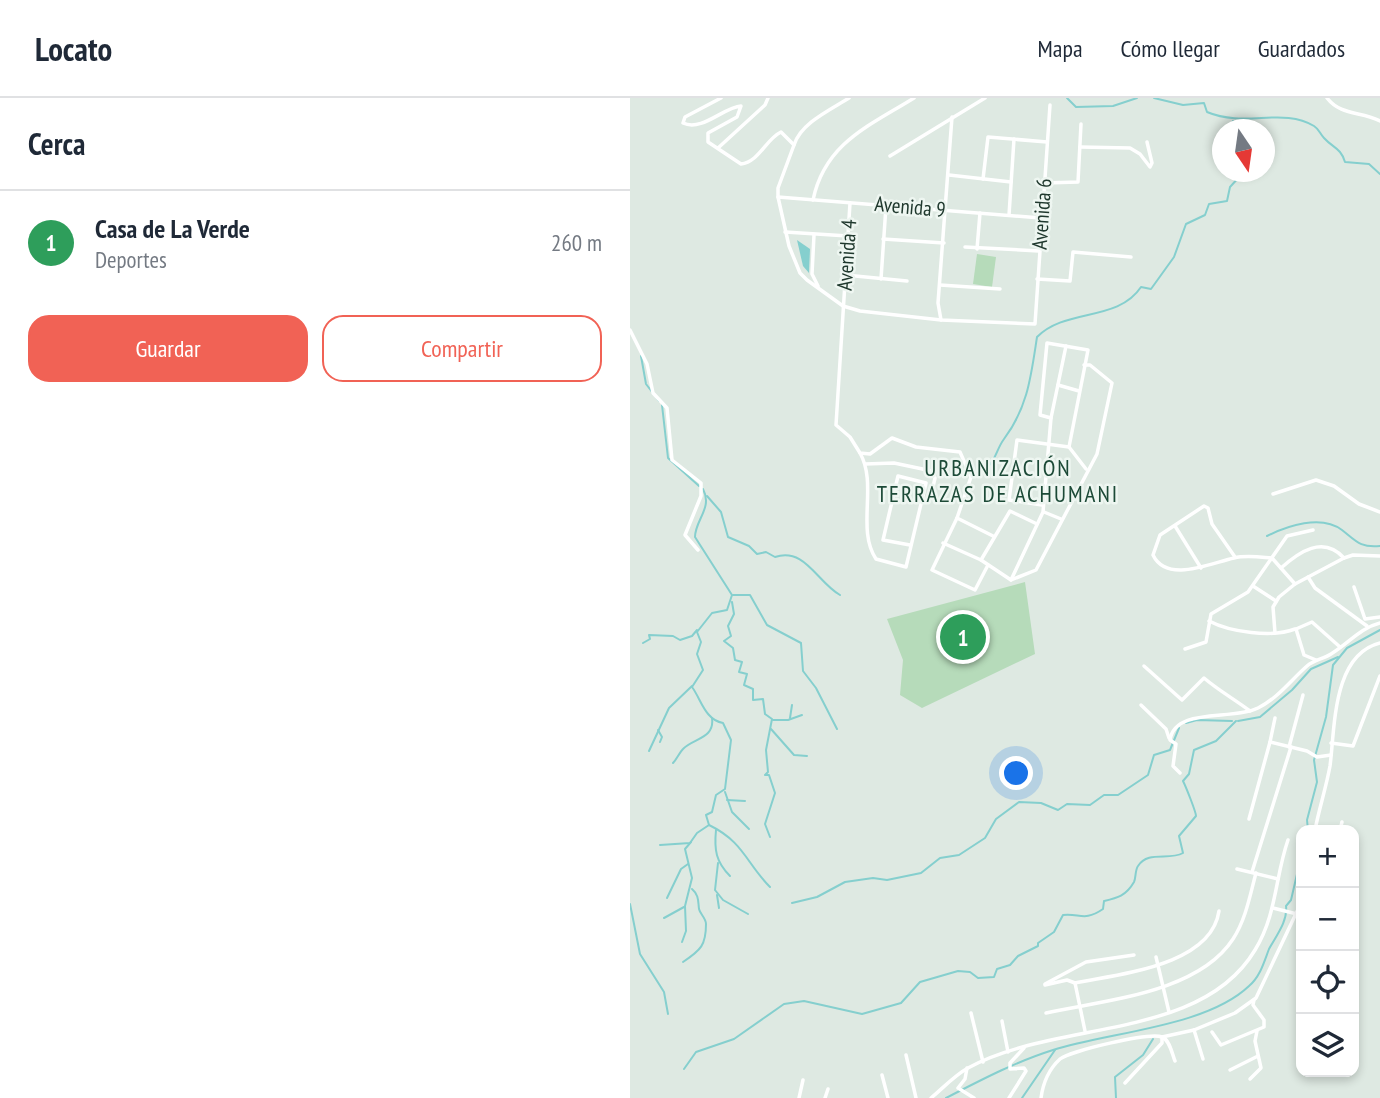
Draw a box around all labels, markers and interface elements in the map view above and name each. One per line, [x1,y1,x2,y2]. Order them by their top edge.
text: Locato [35,27,112,70]
text: Mapa [1038,33,1083,64]
text: Cómo llegar [1121,33,1220,64]
text: Guardados [1258,33,1345,64]
north arrow [1212,119,1275,182]
text: Cerca [28,124,85,163]
street label: Avenida 6 [1026,177,1057,250]
street label: Avenida 9 [873,190,947,223]
text: Casa de La Verde [95,212,250,245]
street label: Avenida 4 [831,218,862,291]
text: 1 [46,228,57,257]
text: 260 m [551,228,602,257]
text: Deportes [95,245,167,274]
button: Guardar [28,315,308,382]
button: Compartir [322,315,602,382]
district label: URBANIZACIÓN TERRAZAS DE ACHUMANI [877,453,1119,508]
pin: 1 [940,611,986,663]
your location [999,756,1033,790]
map controls [1296,825,1359,1077]
button: + [1296,825,1359,888]
button: − [1296,888,1359,951]
button: locate [1296,951,1359,1014]
button: layers [1296,1014,1359,1077]

